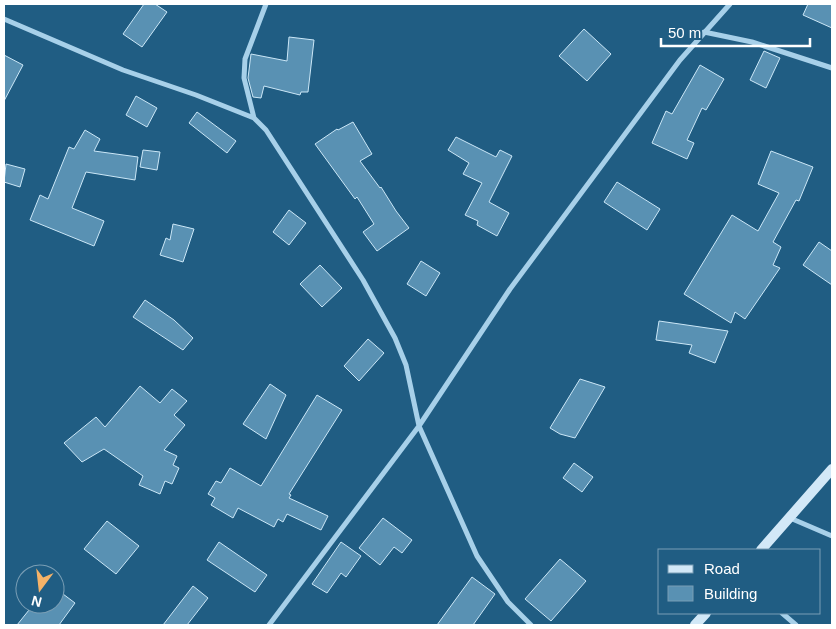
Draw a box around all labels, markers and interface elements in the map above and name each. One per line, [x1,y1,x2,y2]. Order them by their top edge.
scale bar [661,15,810,47]
text: 50 m [668,24,701,41]
legend [658,549,821,614]
text: Road [704,560,740,577]
north arrow [15,564,65,614]
text: Building [704,585,757,602]
text: N [30,593,44,611]

